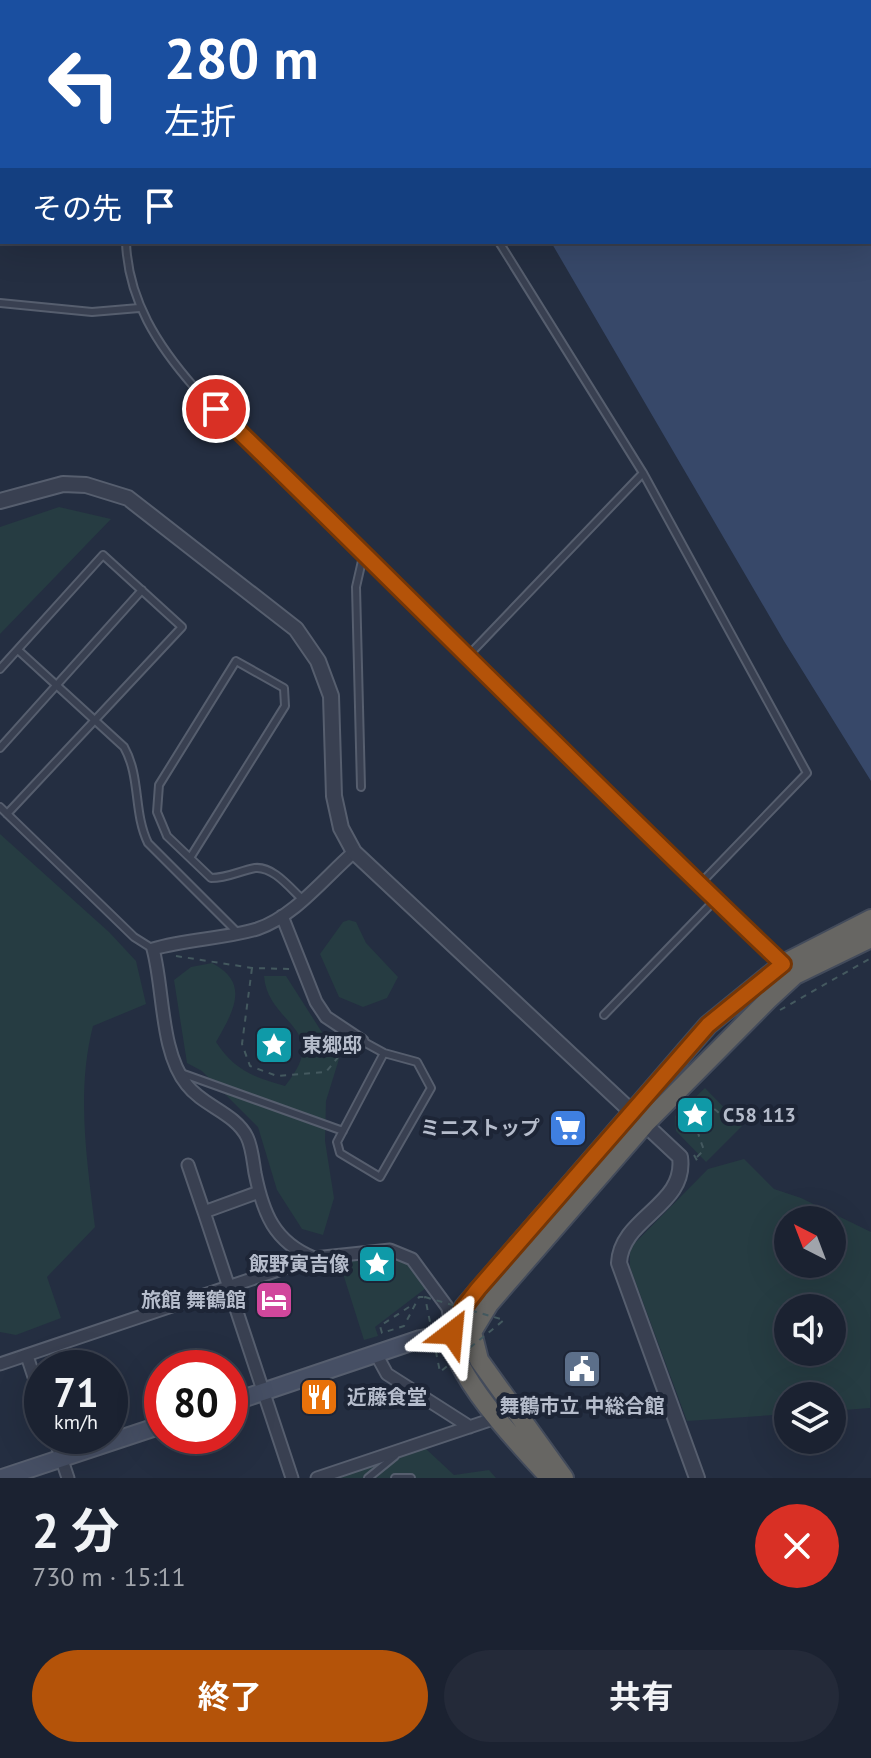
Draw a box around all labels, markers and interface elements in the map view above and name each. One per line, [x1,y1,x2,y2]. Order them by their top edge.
text: 280 m [164,22,319,94]
icon: left [32,32,136,136]
text: 左折 [164,97,236,144]
icon: arrive [138,184,182,228]
text: その先 [32,188,122,227]
pin [182,375,250,443]
icon: arrive [194,387,238,431]
place icon: 東郷邸 [253,1024,295,1066]
place label: 東郷邸 [302,1032,362,1058]
place icon: C58 113 [674,1094,716,1136]
place label: C58 113 [723,1102,796,1128]
supermarket icon: ミニストップ [547,1107,589,1149]
place label: ミニストップ [420,1115,540,1141]
north arrow [774,1206,846,1278]
map controls [774,1206,846,1454]
place icon: 飯野寅吉像 [356,1243,398,1285]
place label: 飯野寅吉像 [249,1251,349,1277]
hotel icon: 旅館 舞鶴館 [253,1279,295,1321]
place label: 旅館 舞鶴館 [141,1287,246,1313]
position arrow [410,1291,494,1375]
button: sound [774,1294,846,1366]
public building icon: 舞鶴市立 中総合館 [561,1348,603,1390]
speed limit sign: 80 [144,1350,248,1454]
text: 71 [53,1366,99,1418]
restaurant icon: 近藤食堂 [298,1376,340,1418]
button: layers [774,1382,846,1454]
place label: 近藤食堂 [347,1384,427,1410]
place label: 舞鶴市立 中総合館 [499,1393,665,1419]
text: km/h [54,1409,98,1435]
text: 2 分 [32,1499,119,1561]
button: close [755,1504,839,1588]
text: 730 m · 15:11 [32,1560,186,1593]
button: 終了 [32,1650,428,1742]
button: 共有 [444,1650,839,1742]

